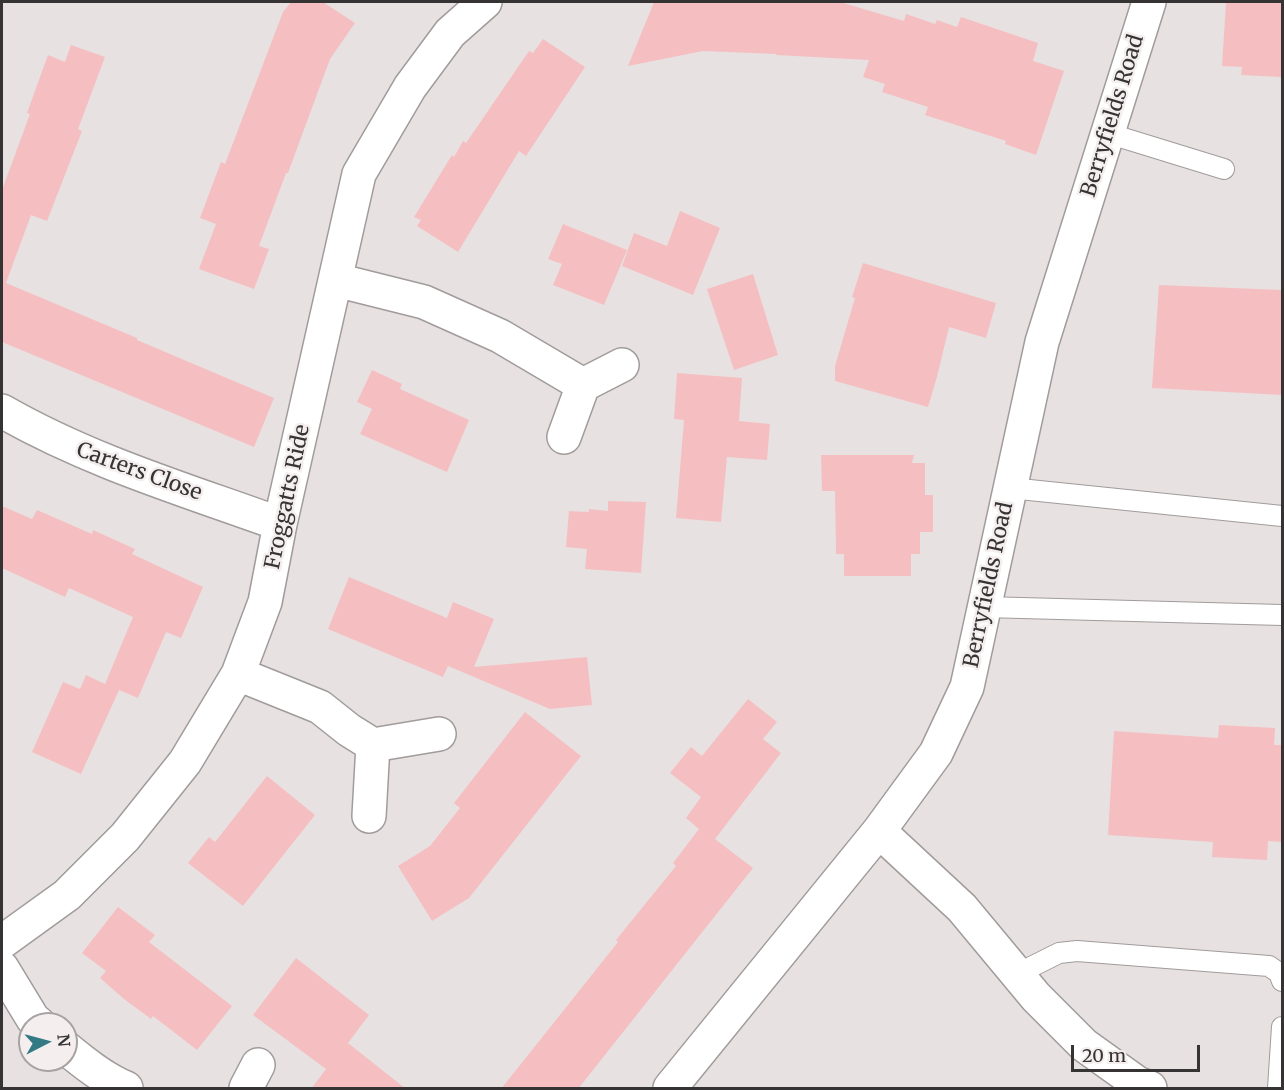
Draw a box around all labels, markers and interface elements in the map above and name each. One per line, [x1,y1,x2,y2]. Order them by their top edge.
street label: Berryfields Road [1076,32,1150,200]
street label: Froggatts Ride [260,422,316,572]
street label: Carters Close [73,438,205,506]
street label: Berryfields Road [959,500,1019,670]
north arrow [18,1012,78,1072]
text: N [53,1033,75,1048]
scale bar [1074,1033,1203,1071]
text: 20 m [1082,1044,1126,1067]

